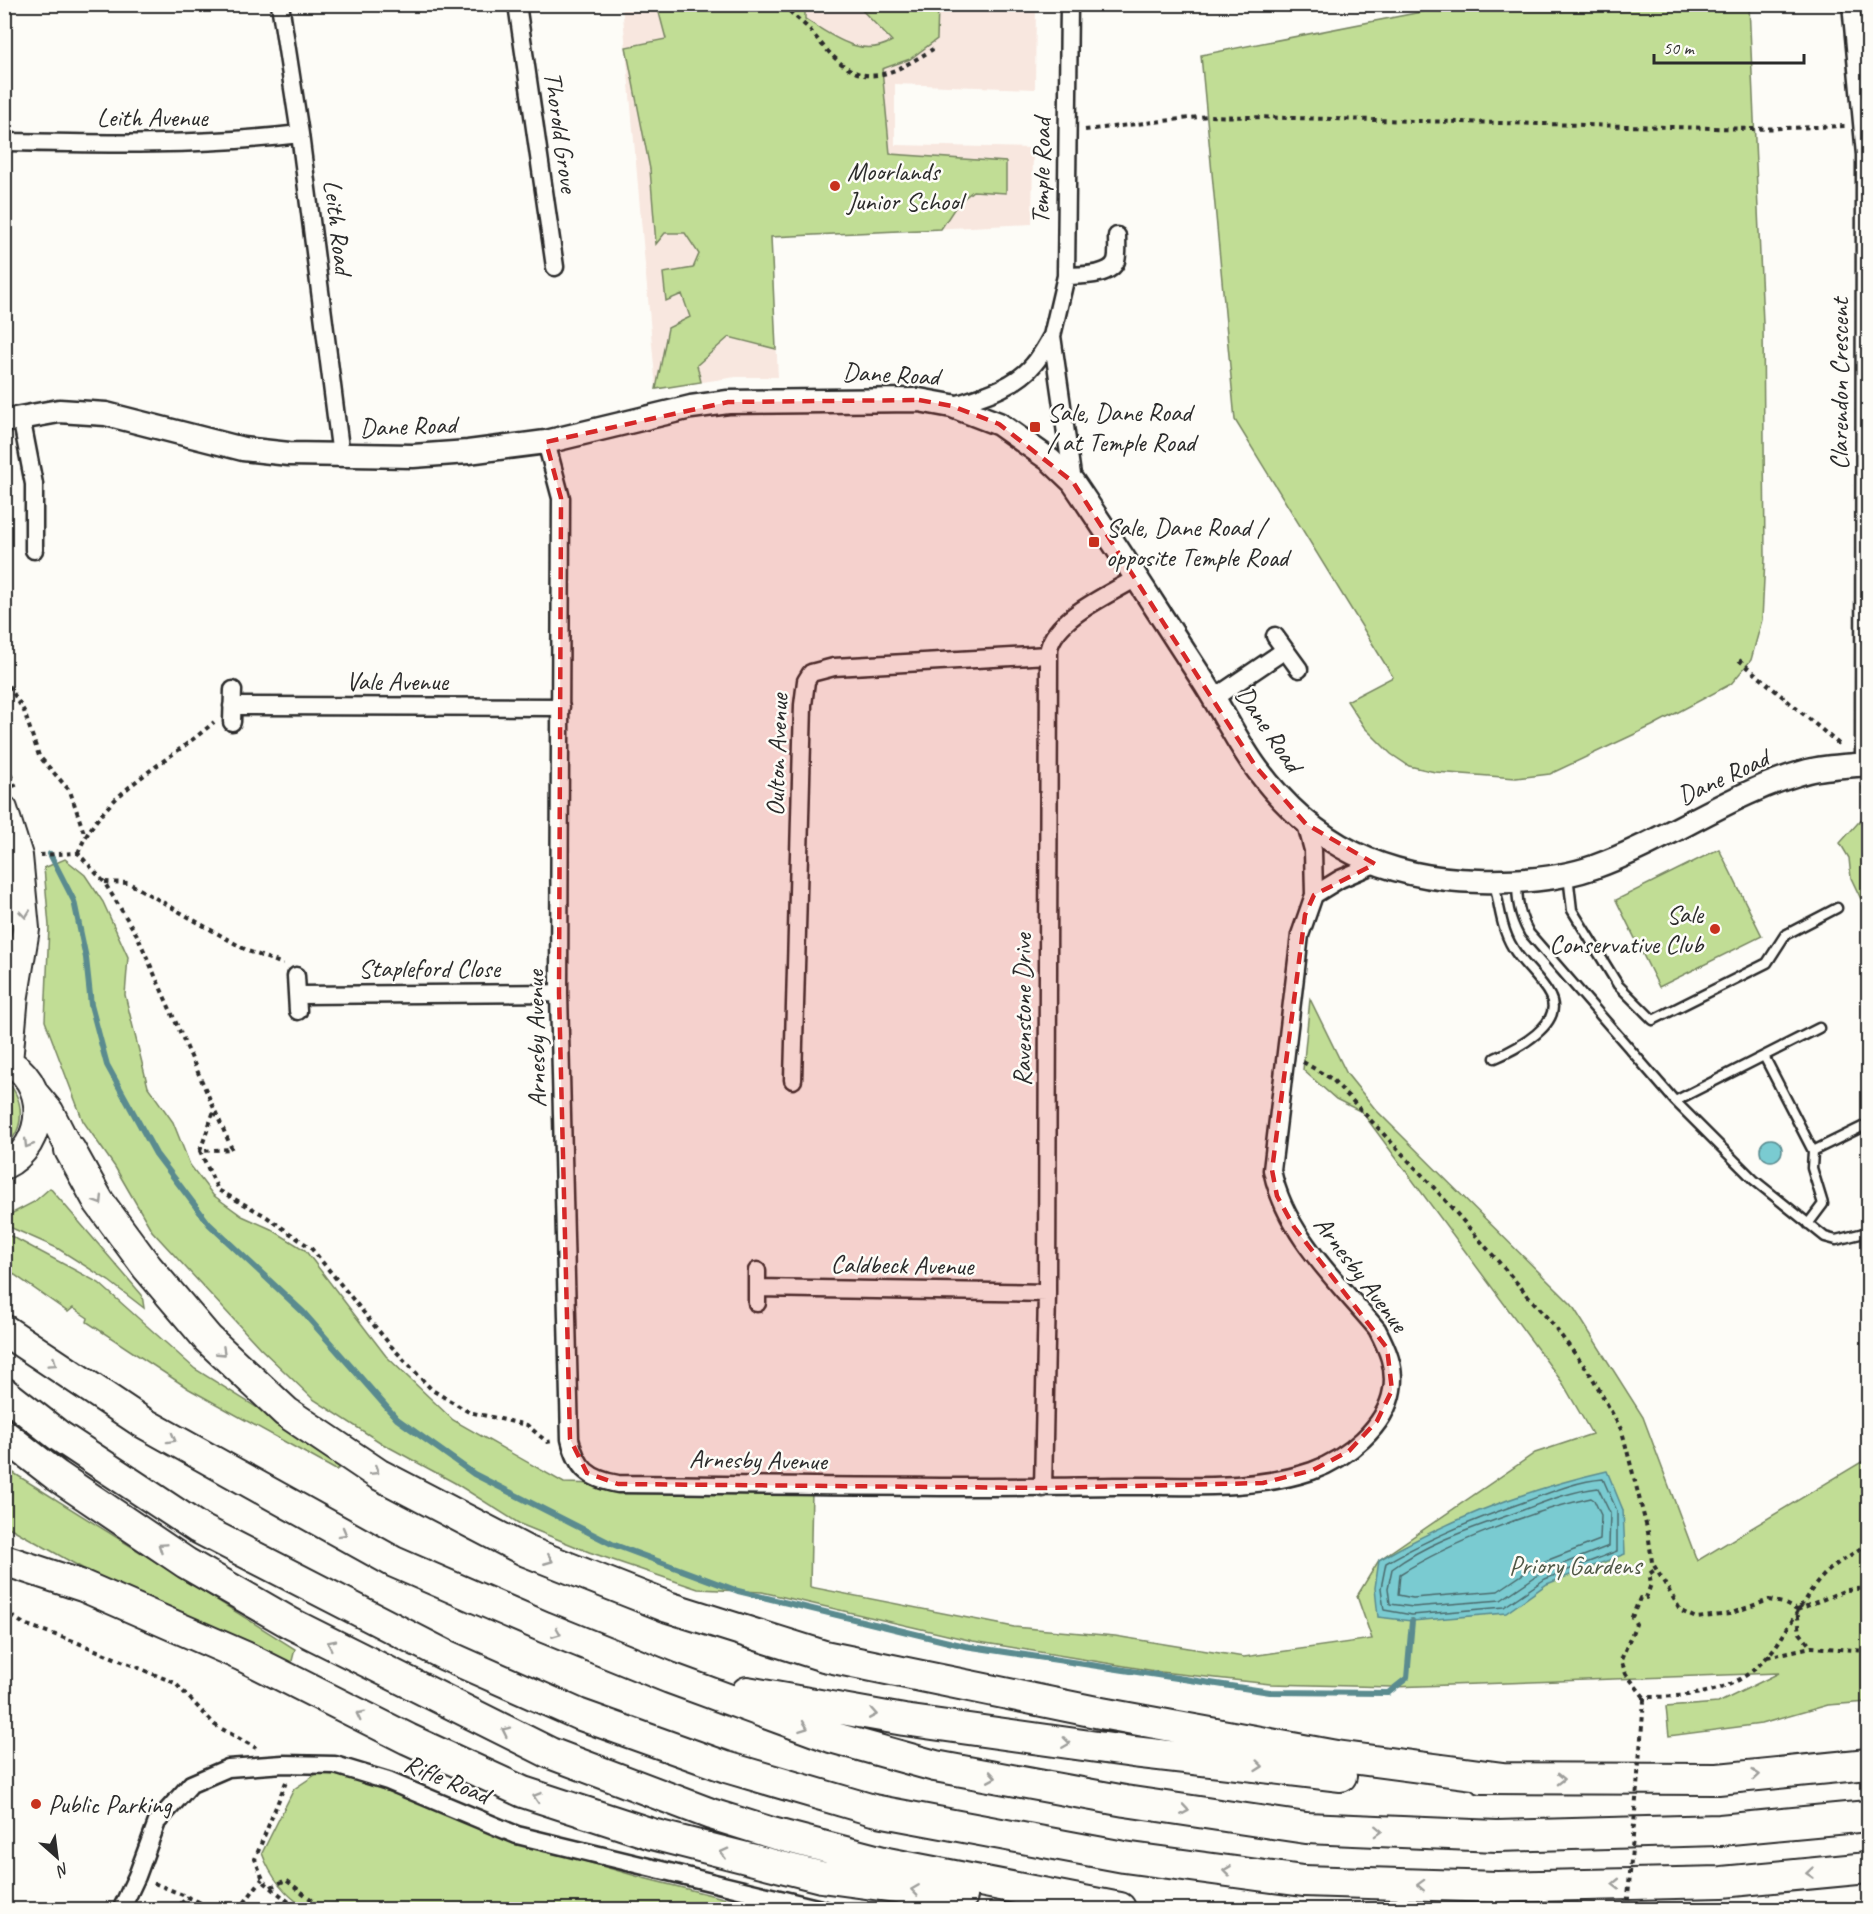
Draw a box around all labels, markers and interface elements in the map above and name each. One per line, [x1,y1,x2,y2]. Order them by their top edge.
scale bar [1654,27,1804,65]
text: 50 m [1663,37,1696,59]
street label: Thorold Grove [536,70,586,197]
street label: Leith Avenue [97,101,209,134]
street label: Temple Road [1024,114,1058,224]
place label: Moorlands Junior School [845,155,967,218]
street label: Leith Road [316,178,361,280]
marker: Moorlands Junior School [828,179,842,193]
street label: Clarendon Crescent [1823,296,1856,470]
street label: Dane Road [842,355,944,393]
place label: Sale, Dane Road / at Temple Road [1047,396,1199,459]
street label: Dane Road [359,408,461,444]
marker: Sale, Dane Road / at Temple Road [1028,420,1042,434]
place label: Sale, Dane Road / opposite Temple Road [1106,511,1292,574]
marker: Sale, Dane Road / opposite Temple Road [1087,535,1101,549]
street label: Vale Avenue [346,665,449,698]
street label: Dane Road [1228,680,1312,781]
street label: Oulton Avenue [758,692,796,817]
street label: Dane Road [1672,740,1777,812]
place label: Sale Conservative Club [1549,898,1705,961]
one-way arrow [18,910,31,919]
marker: Sale Conservative Club [1708,922,1722,936]
street label: Ravenstone Drive [1006,932,1039,1086]
street label: Stapleford Close [358,952,501,985]
street label: Arnesby Avenue [518,968,554,1108]
one-way arrow [24,1137,35,1148]
one-way arrow [92,1195,104,1205]
street label: Arnesby Avenue [1306,1209,1416,1340]
street label: Caldbeck Avenue [830,1247,975,1283]
one-way arrow [215,1345,225,1356]
one-way arrow [46,1356,57,1367]
one-way arrow [166,1432,176,1443]
street label: Arnesby Avenue [689,1442,829,1478]
one-way arrow [369,1464,379,1476]
one-way arrow [336,1526,347,1537]
one-way arrow [158,1543,169,1554]
park label: Priory Gardens [1509,1549,1643,1582]
one-way arrow [543,1553,554,1565]
one-way arrow [551,1626,562,1638]
one-way arrow [327,1640,338,1651]
one-way arrow [867,1707,877,1720]
one-way arrow [356,1711,367,1723]
one-way arrow [798,1720,809,1733]
one-way arrow [501,1727,512,1738]
one-way arrow [1061,1736,1070,1748]
street label: Rifle Road [399,1746,498,1813]
one-way arrow [1255,1760,1264,1772]
one-way arrow [1752,1769,1761,1782]
one-way arrow [987,1770,997,1783]
one-way arrow [1557,1773,1566,1785]
place label: Public Parking [48,1788,173,1821]
one-way arrow [532,1792,543,1804]
marker: Public Parking [29,1797,43,1811]
one-way arrow [1180,1804,1189,1816]
one-way arrow [1374,1825,1383,1838]
north arrow [27,1827,87,1887]
one-way arrow [719,1847,729,1860]
text: N [52,1858,73,1882]
one-way arrow [1222,1865,1231,1877]
one-way arrow [1806,1866,1815,1879]
one-way arrow [1416,1878,1425,1891]
one-way arrow [1611,1878,1620,1891]
one-way arrow [910,1884,920,1897]

